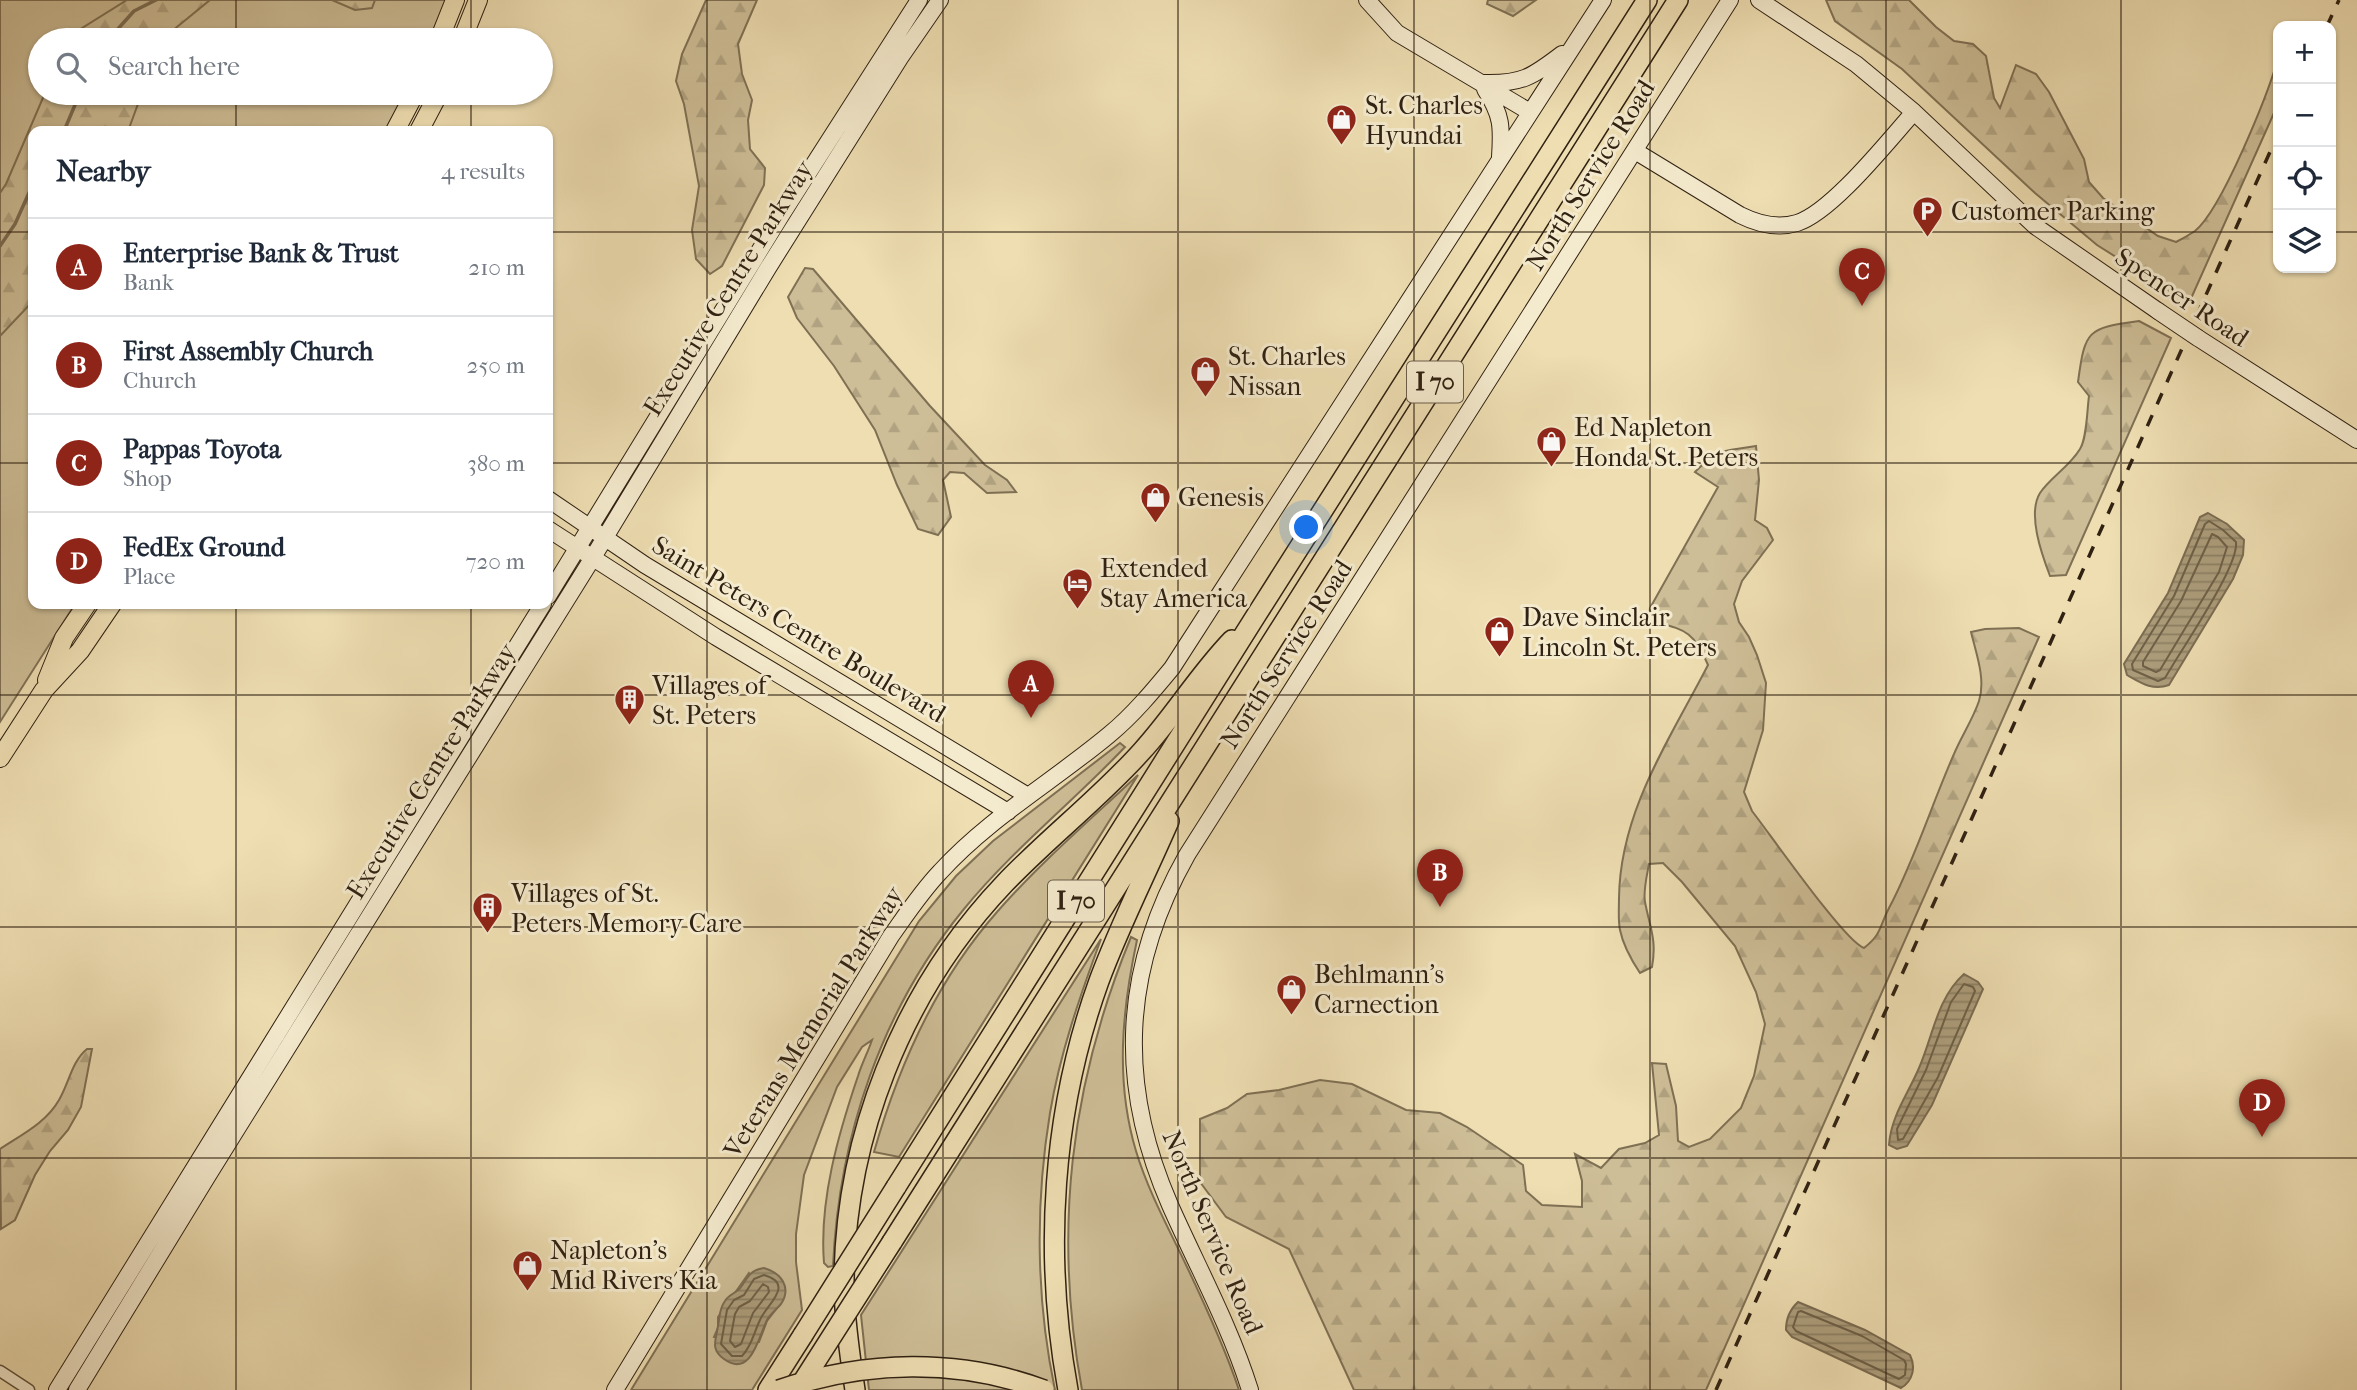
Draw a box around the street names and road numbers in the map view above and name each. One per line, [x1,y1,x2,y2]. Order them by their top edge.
street label: North Service Road [1519,74,1662,276]
street label: Executive Centre Parkway [637,154,820,422]
street label: Spencer Road [2109,241,2255,354]
road number: I 70 [1407,362,1463,402]
street label: Saint Peters Centre Boulevard [646,529,952,730]
street label: North Service Road [1214,553,1359,754]
street label: Executive Centre Parkway [340,637,523,905]
street label: Veterans Memorial Parkway [716,880,910,1165]
road number: I 70 [1048,880,1104,922]
street label: North Service Road [1156,1126,1270,1340]

